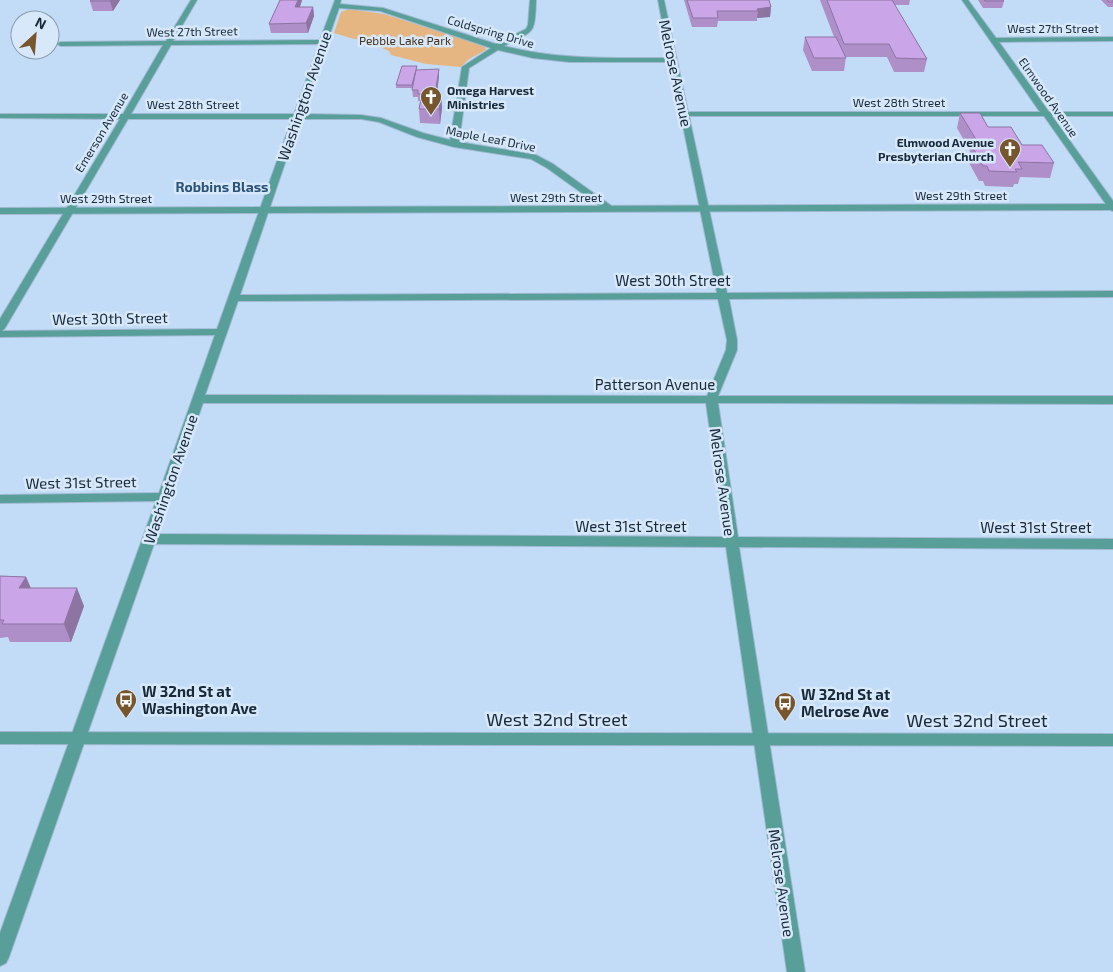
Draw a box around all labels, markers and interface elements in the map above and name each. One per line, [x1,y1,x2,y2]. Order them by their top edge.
north arrow [10,10,60,60]
street label: Coldspring Drive [446,12,536,50]
text: N [33,13,49,33]
street label: Melrose Avenue [656,18,696,128]
street label: West 27th Street [1007,21,1099,35]
street label: West 27th Street [146,23,238,39]
street label: Washington Avenue [273,29,335,163]
park label: Pebble Lake Park [359,33,451,47]
street label: Elmwood Avenue [1016,55,1082,139]
place label: Omega Harvest Ministries [447,83,534,111]
church icon: Omega Harvest Ministries [419,85,443,116]
street label: Emerson Avenue [72,89,130,175]
street label: West 28th Street [853,95,946,109]
street label: West 28th Street [147,97,240,111]
street label: Maple Leaf Drive [445,122,537,154]
place label: Elmwood Avenue Presbyterian Church [878,135,994,164]
church icon: Elmwood Avenue Presbyterian Church [998,137,1022,168]
district label: Robbins Blass [175,178,269,195]
street label: West 29th Street [915,188,1007,202]
street label: West 29th Street [510,190,602,204]
street label: West 29th Street [60,191,152,205]
street label: West 30th Street [615,271,731,289]
street label: West 30th Street [52,308,168,328]
street label: Patterson Avenue [595,375,715,393]
street label: Washington Avenue [139,412,201,546]
street label: Melrose Avenue [707,427,739,537]
street label: West 31st Street [25,472,137,492]
street label: West 31st Street [575,517,687,535]
street label: West 31st Street [980,518,1092,536]
place label: W 32nd St at Washington Ave [142,682,257,717]
place label: W 32nd St at Melrose Ave [801,685,890,720]
bus stop icon: W 32nd St at Washington Ave [114,688,138,719]
bus stop icon: W 32nd St at Melrose Ave [773,691,797,722]
street label: West 32nd Street [486,708,628,730]
street label: West 32nd Street [906,709,1048,731]
street label: Melrose Avenue [766,828,798,938]

